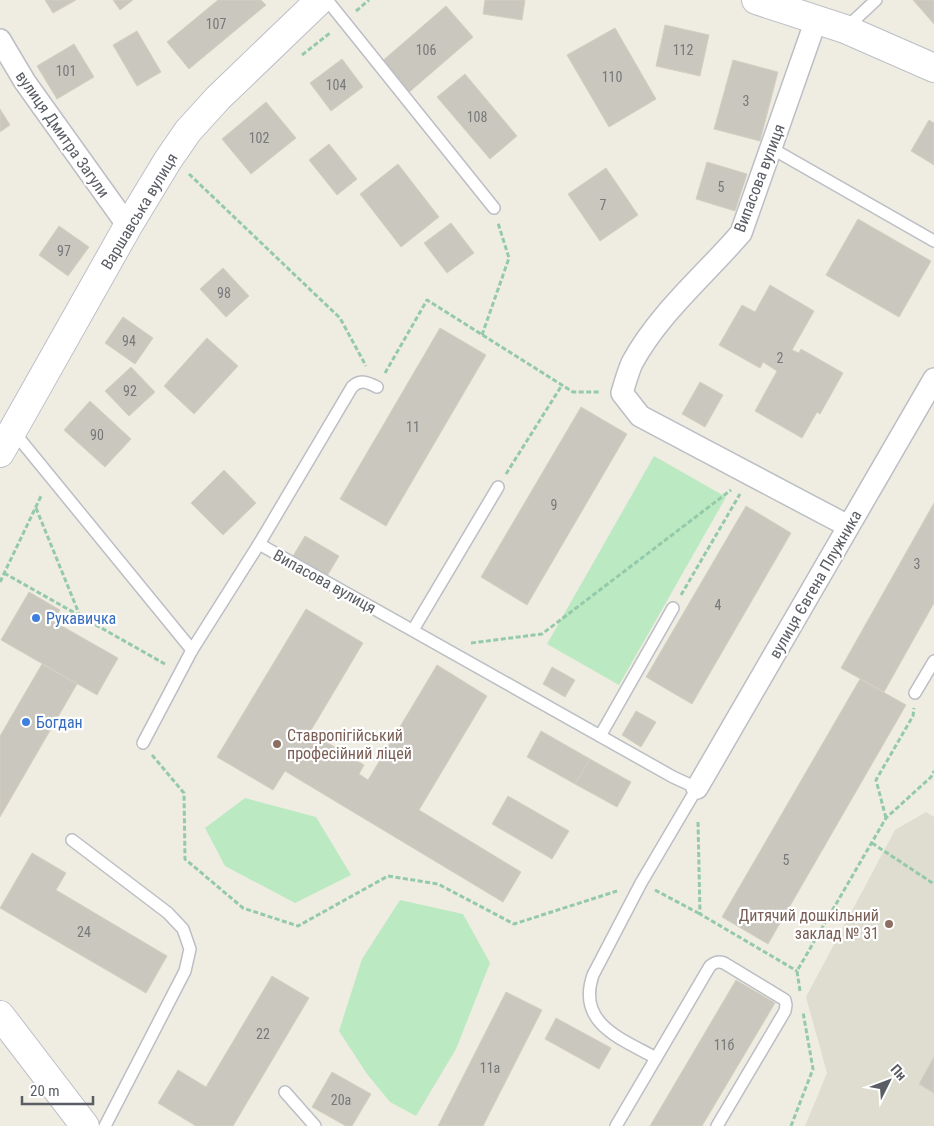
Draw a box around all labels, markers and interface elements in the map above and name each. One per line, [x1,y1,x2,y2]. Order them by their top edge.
house number: 107 [206,16,226,32]
house number: 106 [416,42,436,58]
house number: 112 [673,42,693,58]
house number: 101 [56,63,76,79]
street label: вулиця Дмитра Загули [12,67,113,201]
house number: 110 [602,69,622,85]
house number: 104 [326,77,346,93]
house number: 3 [743,93,749,109]
house number: 108 [467,109,487,125]
street label: Випасова вулиця [730,121,789,235]
house number: 102 [249,130,269,146]
street label: Варшавська вулиця [97,150,182,273]
house number: 5 [718,179,725,195]
house number: 7 [600,197,607,213]
house number: 97 [57,243,71,259]
house number: 98 [217,285,231,301]
house number: 94 [122,333,136,349]
house number: 2 [777,350,784,366]
house number: 92 [123,383,137,399]
house number: 11 [406,419,420,435]
house number: 90 [90,427,104,443]
house number: 9 [551,497,557,513]
street label: вулиця Євгена Плужника [765,507,866,662]
street label: Випасова вулиця [270,545,379,617]
house number: 3 [914,556,920,572]
house number: 4 [715,597,722,613]
place label: Рукавичка [46,609,116,628]
marker: Рукавичка [30,612,42,624]
place label: Богдан [36,713,83,732]
marker: Богдан [20,716,32,728]
place label: Ставропігійський професійний ліцей [287,726,412,763]
marker: Ставропігійський професійний ліцей [271,738,283,750]
house number: 5 [783,852,790,868]
place label: Дитячий дошкільний заклад № 31 [739,906,879,943]
marker: Дитячий дошкільний заклад № 31 [883,918,895,930]
house number: 24 [77,924,91,940]
house number: 22 [256,1026,270,1042]
house number: 11б [714,1037,735,1053]
north arrow [864,1056,914,1106]
house number: 11а [480,1060,500,1076]
text: Пн [887,1061,910,1083]
scale bar [22,1074,94,1106]
text: 20 m [30,1082,60,1100]
house number: 20а [331,1092,351,1108]

